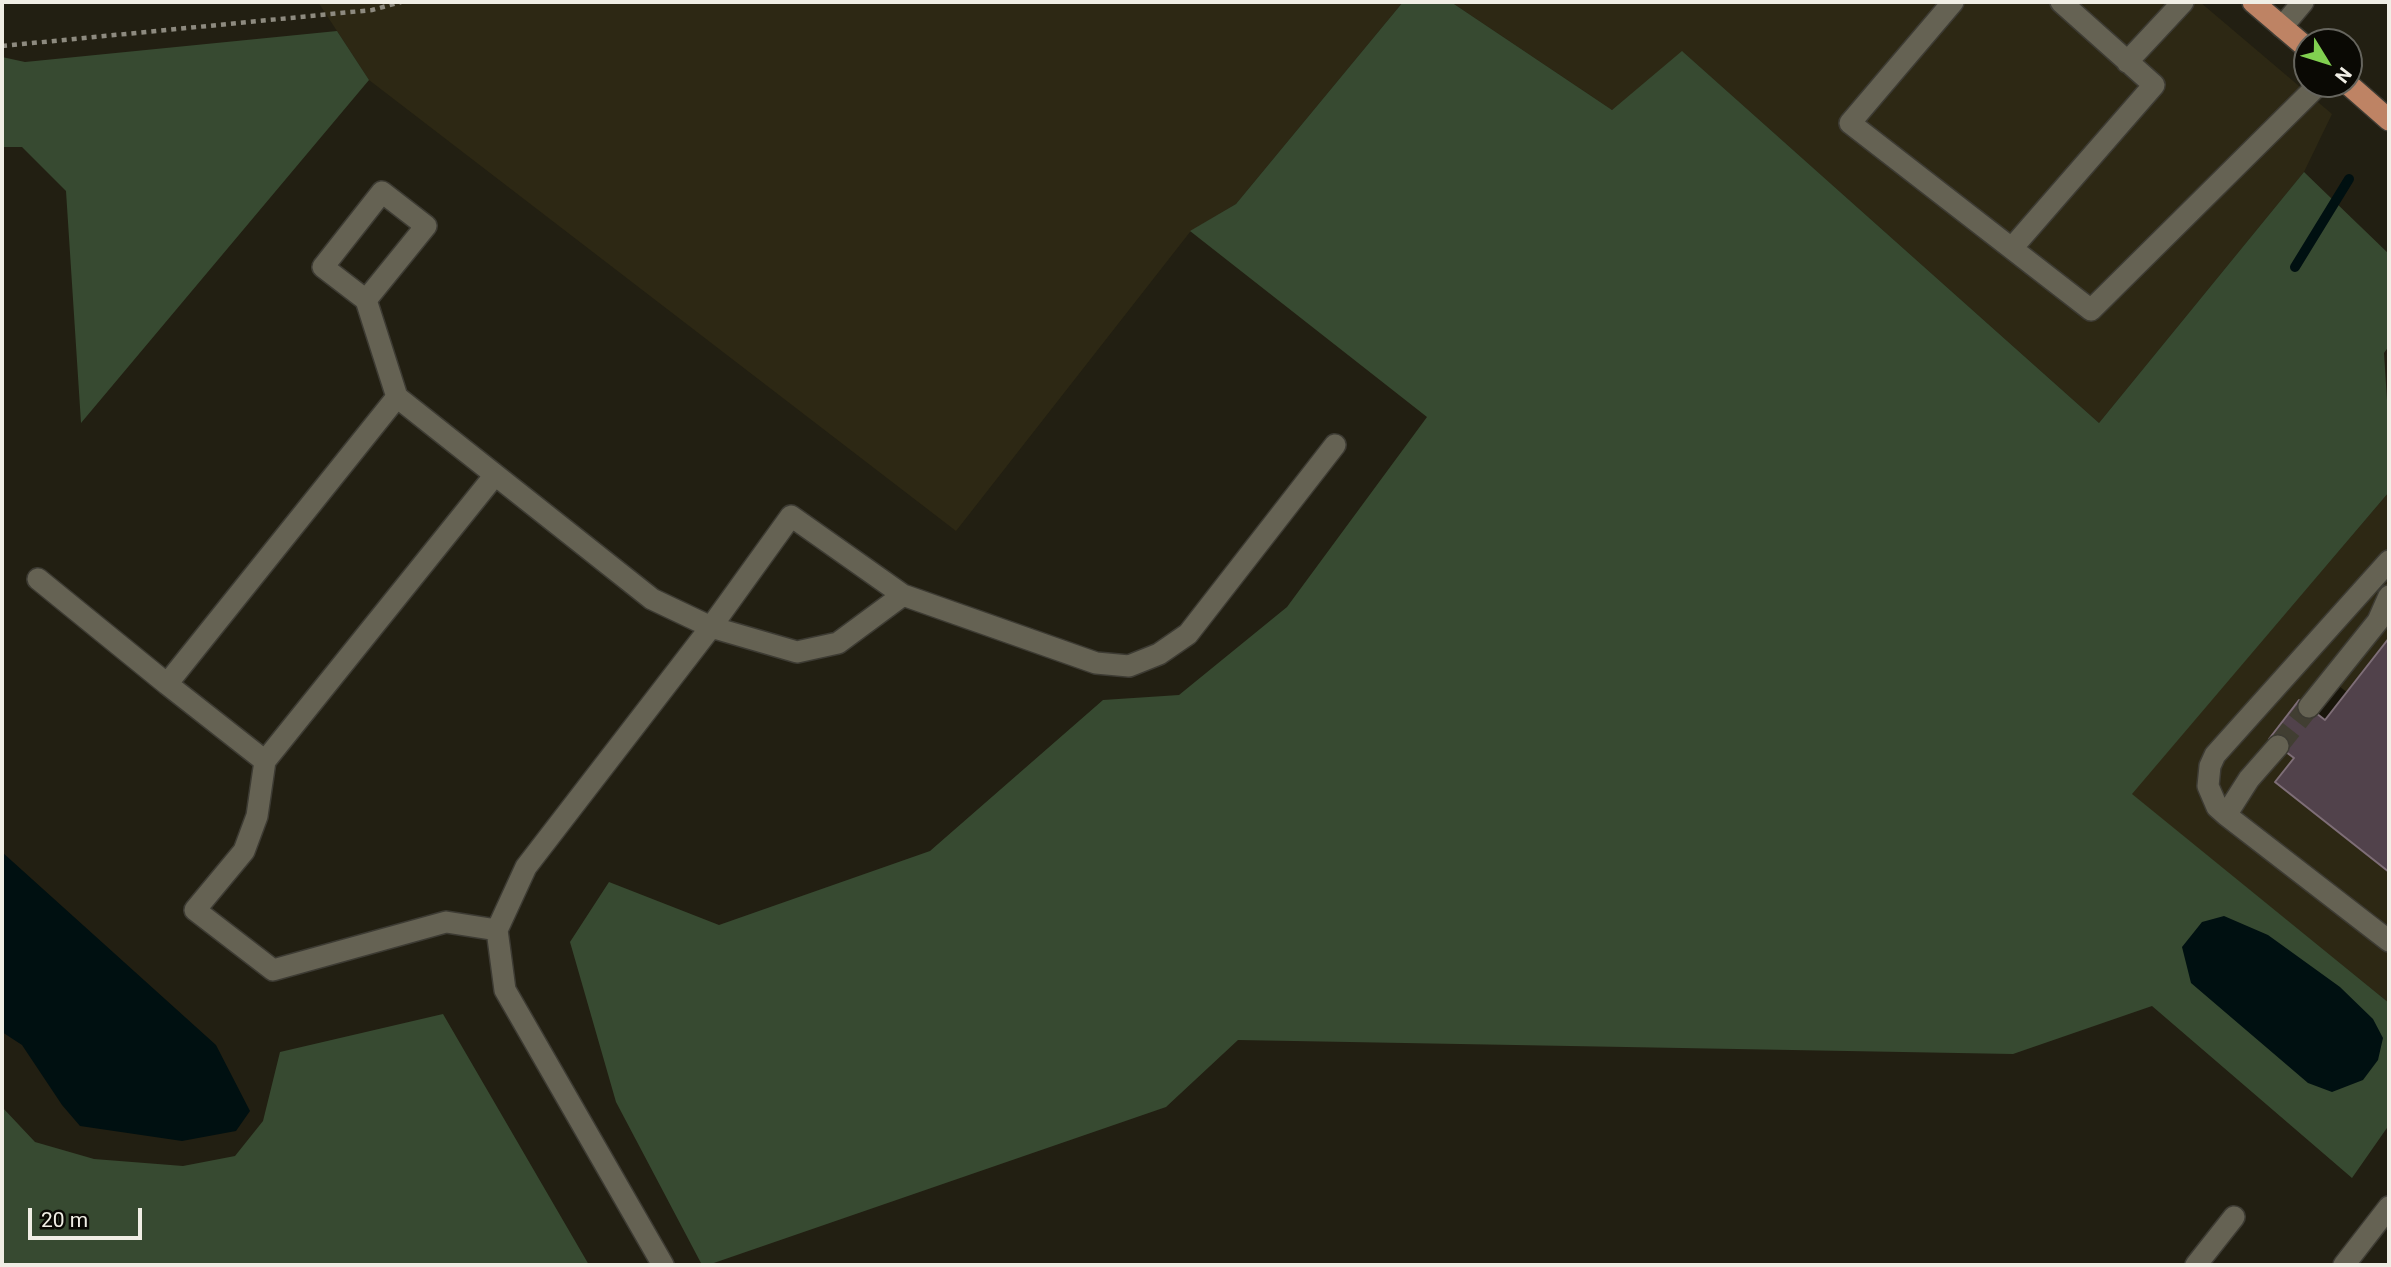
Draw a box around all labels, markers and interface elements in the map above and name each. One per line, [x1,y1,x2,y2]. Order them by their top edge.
north arrow [2293,28,2363,98]
text: N [2330,63,2357,87]
scale bar [32,1194,145,1238]
text: 20 m [41,1208,88,1232]

